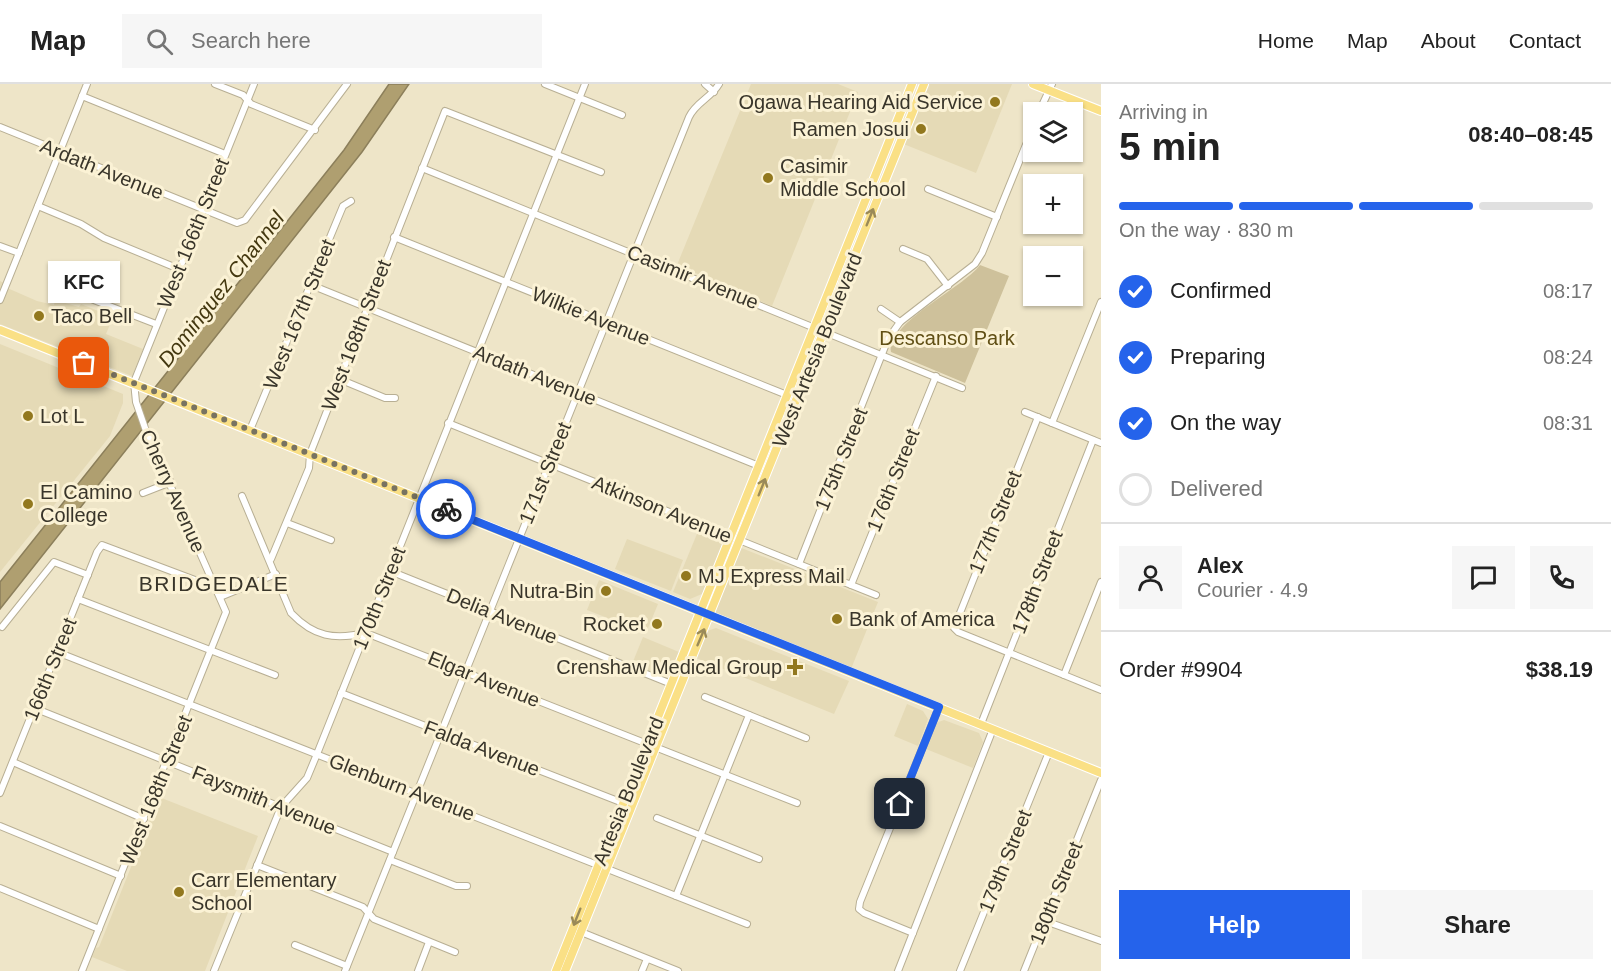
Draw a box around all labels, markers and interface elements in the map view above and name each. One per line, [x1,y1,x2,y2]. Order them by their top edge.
search box [122,14,542,68]
text: Map [30,25,86,56]
icon: search [143,25,176,58]
text: Search here [191,28,311,53]
text: Home [1258,29,1314,52]
text: Map [1347,29,1388,52]
text: About [1421,29,1476,52]
text: Contact [1509,29,1581,52]
place label: Ogawa Hearing Aid Service [738,91,983,113]
marker: Ogawa Hearing Aid Service [988,95,1002,109]
text: Arriving in [1119,101,1208,123]
map controls [1023,102,1083,306]
button: layers [1023,102,1083,162]
place label: Ramen Josui [792,118,909,140]
marker: Ramen Josui [914,122,928,136]
text: 08:40–08:45 [1468,122,1593,147]
text: 5 min [1119,125,1221,168]
street label: Ardath Avenue [37,134,167,204]
street label: West 166th Street [153,154,233,311]
place label: Casimir Middle School [780,155,906,200]
marker: Casimir Middle School [761,171,775,185]
button: + [1023,174,1083,234]
water label: Dominguez Channel [153,206,289,371]
one-way arrow [865,209,876,227]
text: On the way · 830 m [1119,219,1294,241]
street label: West 167th Street [259,235,339,392]
street label: Casimir Avenue [624,241,762,313]
button: − [1023,246,1083,306]
street label: West Artesia Boulevard [768,250,866,450]
street label: West 168th Street [317,256,395,413]
callout: KFC [48,261,120,303]
text: KFC [63,271,105,293]
icon: check [1119,275,1152,308]
text: Confirmed [1170,278,1271,303]
text: 08:17 [1543,280,1593,302]
street label: Wilkie Avenue [529,282,653,350]
place label: Taco Bell [51,305,132,327]
marker: Taco Bell [32,309,46,323]
park label: Descanso Park [879,327,1016,349]
pin [58,337,109,388]
street label: Ardath Avenue [470,340,600,410]
icon: check [1119,341,1152,374]
text: Preparing [1170,344,1265,369]
icon: bag [67,346,100,379]
text: 08:24 [1543,346,1593,368]
street label: 175th Street [810,404,872,514]
place label: Lot L [40,405,84,427]
icon: check [1119,407,1152,440]
marker: Lot L [21,409,35,423]
text: On the way [1170,410,1281,435]
text: 08:31 [1543,412,1593,434]
street label: 171st Street [515,418,576,527]
street label: 176th Street [862,425,924,535]
street label: Cherry Avenue [136,426,210,556]
street label: 177th Street [964,467,1026,577]
street label: Atkinson Avenue [589,471,735,547]
text: Delivered [1170,476,1263,501]
one-way arrow [757,478,768,496]
courier [416,479,476,539]
place label: El Camino College [40,481,132,526]
icon: bike [430,493,463,526]
marker: El Camino College [21,497,35,511]
street label: 178th Street [1007,527,1067,637]
street label: 170th Street [348,543,410,653]
button: person [1119,546,1182,609]
button: chat [1452,546,1515,609]
button: phone [1530,546,1593,609]
text: Alex [1197,553,1243,578]
place label: MJ Express Mail [698,565,845,587]
marker: MJ Express Mail [679,569,693,583]
district label: BRIDGEDALE [139,572,289,595]
text: Courier · 4.9 [1197,579,1308,601]
place label: Nutra-Bin [510,580,594,602]
street label: Delia Avenue [443,584,561,648]
marker: Nutra-Bin [599,584,613,598]
place label: Bank of America [849,608,996,630]
marker: Bank of America [830,612,844,626]
place label: Rocket [583,613,645,635]
street label: 166th Street [19,614,81,724]
marker: Rocket [650,617,664,631]
one-way arrow [696,628,707,647]
street label: Elgar Avenue [425,647,543,711]
place label: Crenshaw Medical Group [556,656,782,678]
text: Order #9904 [1119,657,1243,682]
text: $38.19 [1526,657,1593,682]
marker: Crenshaw Medical Group [786,658,804,676]
street label: West 168th Street [116,711,196,868]
street label: Artesia Boulevard [588,714,668,868]
street label: Falda Avenue [421,716,543,780]
street label: Glenburn Avenue [326,749,478,825]
street label: Faysmith Avenue [189,761,339,839]
pin [874,778,925,829]
icon: home [883,787,916,820]
street label: 179th Street [974,806,1036,916]
street label: 180th Street [1025,838,1087,948]
place label: Carr Elementary School [191,869,337,914]
marker: Carr Elementary School [172,885,186,899]
button: Help [1119,890,1350,959]
button: Share [1362,890,1593,959]
one-way arrow [571,908,582,926]

